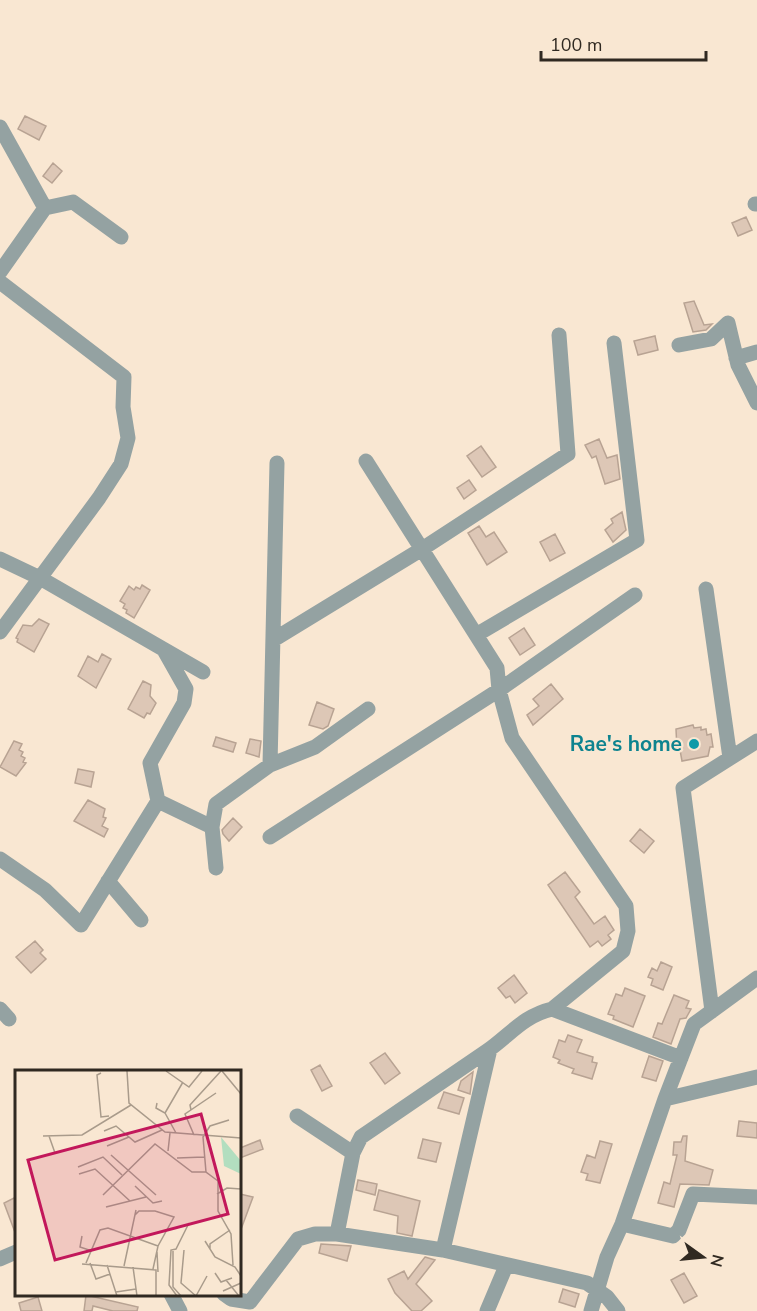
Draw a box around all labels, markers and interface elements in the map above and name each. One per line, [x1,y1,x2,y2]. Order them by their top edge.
scale bar [541,24,706,62]
text: 100 m [550,33,602,57]
place label: Rae's home [570,730,682,758]
marker: Rae's home [687,737,701,751]
inset map [15,1070,242,1296]
north arrow [673,1227,733,1287]
text: N [704,1252,729,1269]

